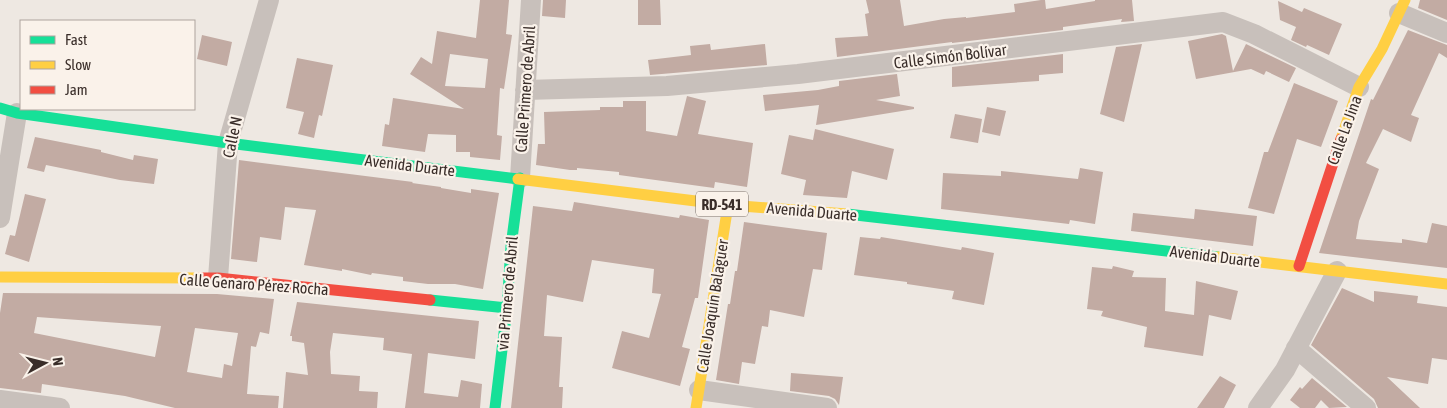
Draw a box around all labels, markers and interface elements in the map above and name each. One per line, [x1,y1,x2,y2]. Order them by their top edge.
legend [20,20,195,110]
street label: Calle Primero de Abril [512,24,538,153]
text: Fast [65,31,87,48]
street label: Calle Simón Bolívar [893,40,1008,72]
text: Slow [65,56,91,73]
text: Jam [65,81,88,98]
street label: Calle La Jina [1323,93,1365,167]
street label: Calle N [219,115,245,159]
street label: Avenida Duarte [364,151,456,179]
road number: RD-541 [696,192,748,216]
street label: Avenida Duarte [766,198,858,224]
street label: via Primero de Abril [493,234,521,351]
street label: Calle Joaquín Balaguer [693,238,732,374]
street label: Avenida Duarte [1169,242,1261,270]
street label: Calle Genaro Pérez Rocha [179,270,329,298]
north arrow [20,338,70,388]
text: N [49,356,66,366]

